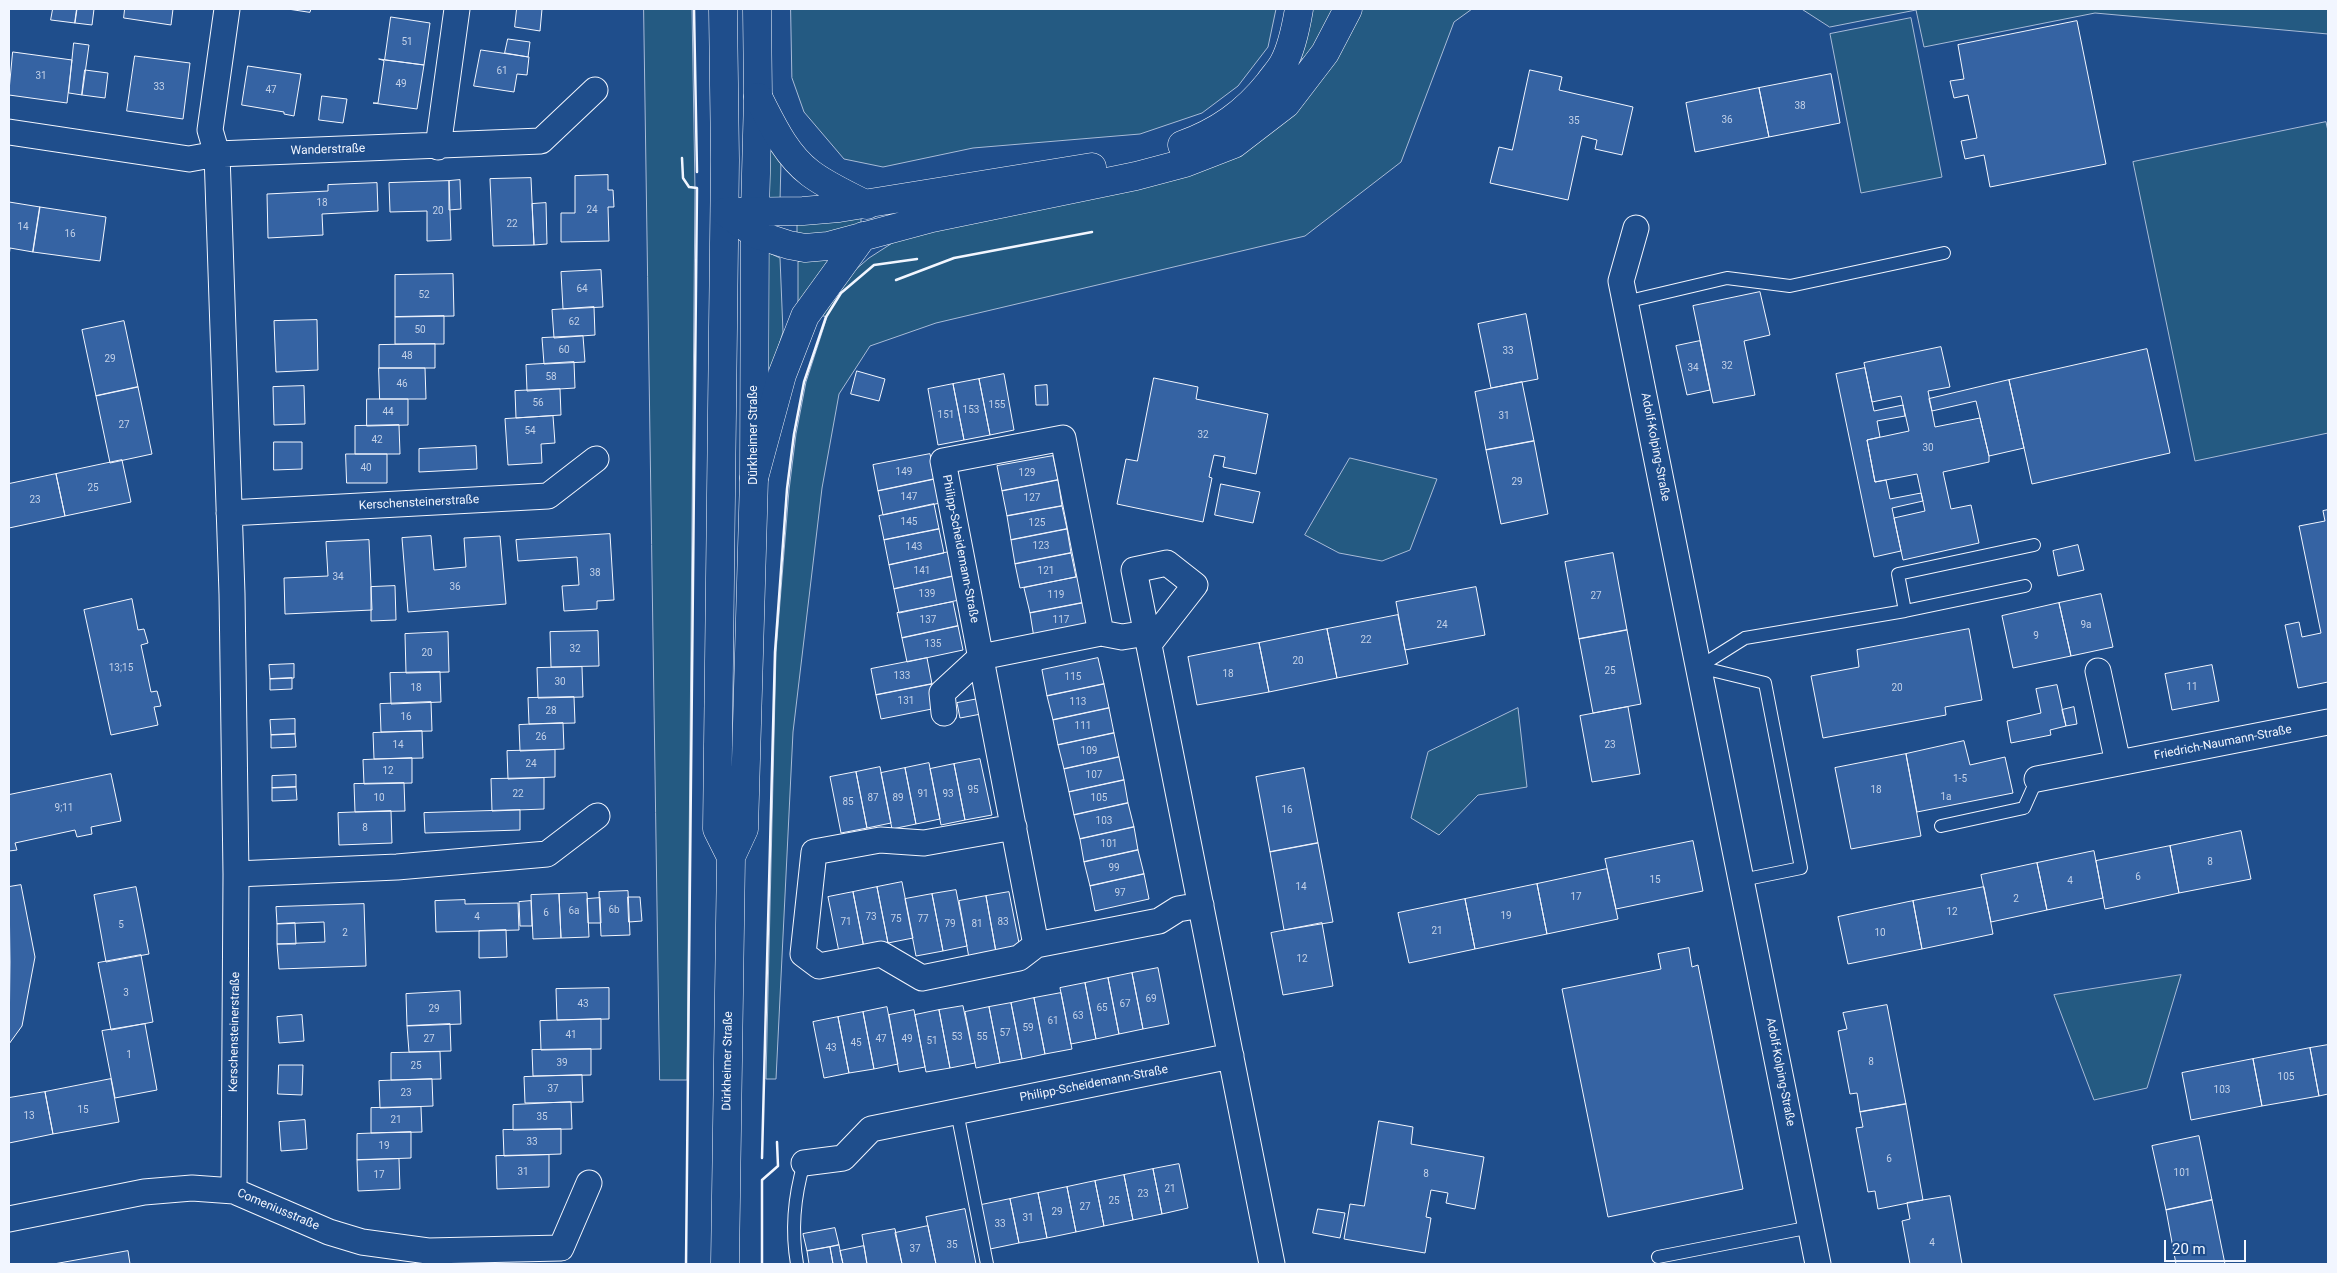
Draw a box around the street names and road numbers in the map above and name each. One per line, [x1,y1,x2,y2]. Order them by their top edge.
street label: Wanderstraße [290,141,366,159]
street label: Dürkheimer Straße [747,385,761,485]
street label: Adolf-Kolping-Straße [1637,392,1673,502]
street label: Philipp-Scheidemann-Straße [939,474,981,624]
street label: Kerschensteinerstraße [359,493,479,513]
street label: Friedrich-Naumann-Straße [2153,723,2293,763]
street label: Kerschensteinerstraße [227,972,243,1092]
street label: Dürkheimer Straße [720,1011,736,1111]
street label: Adolf-Kolping-Straße [1762,1017,1798,1127]
street label: Philipp-Scheidemann-Straße [1019,1063,1169,1105]
street label: Comeniusstraße [235,1186,321,1234]

